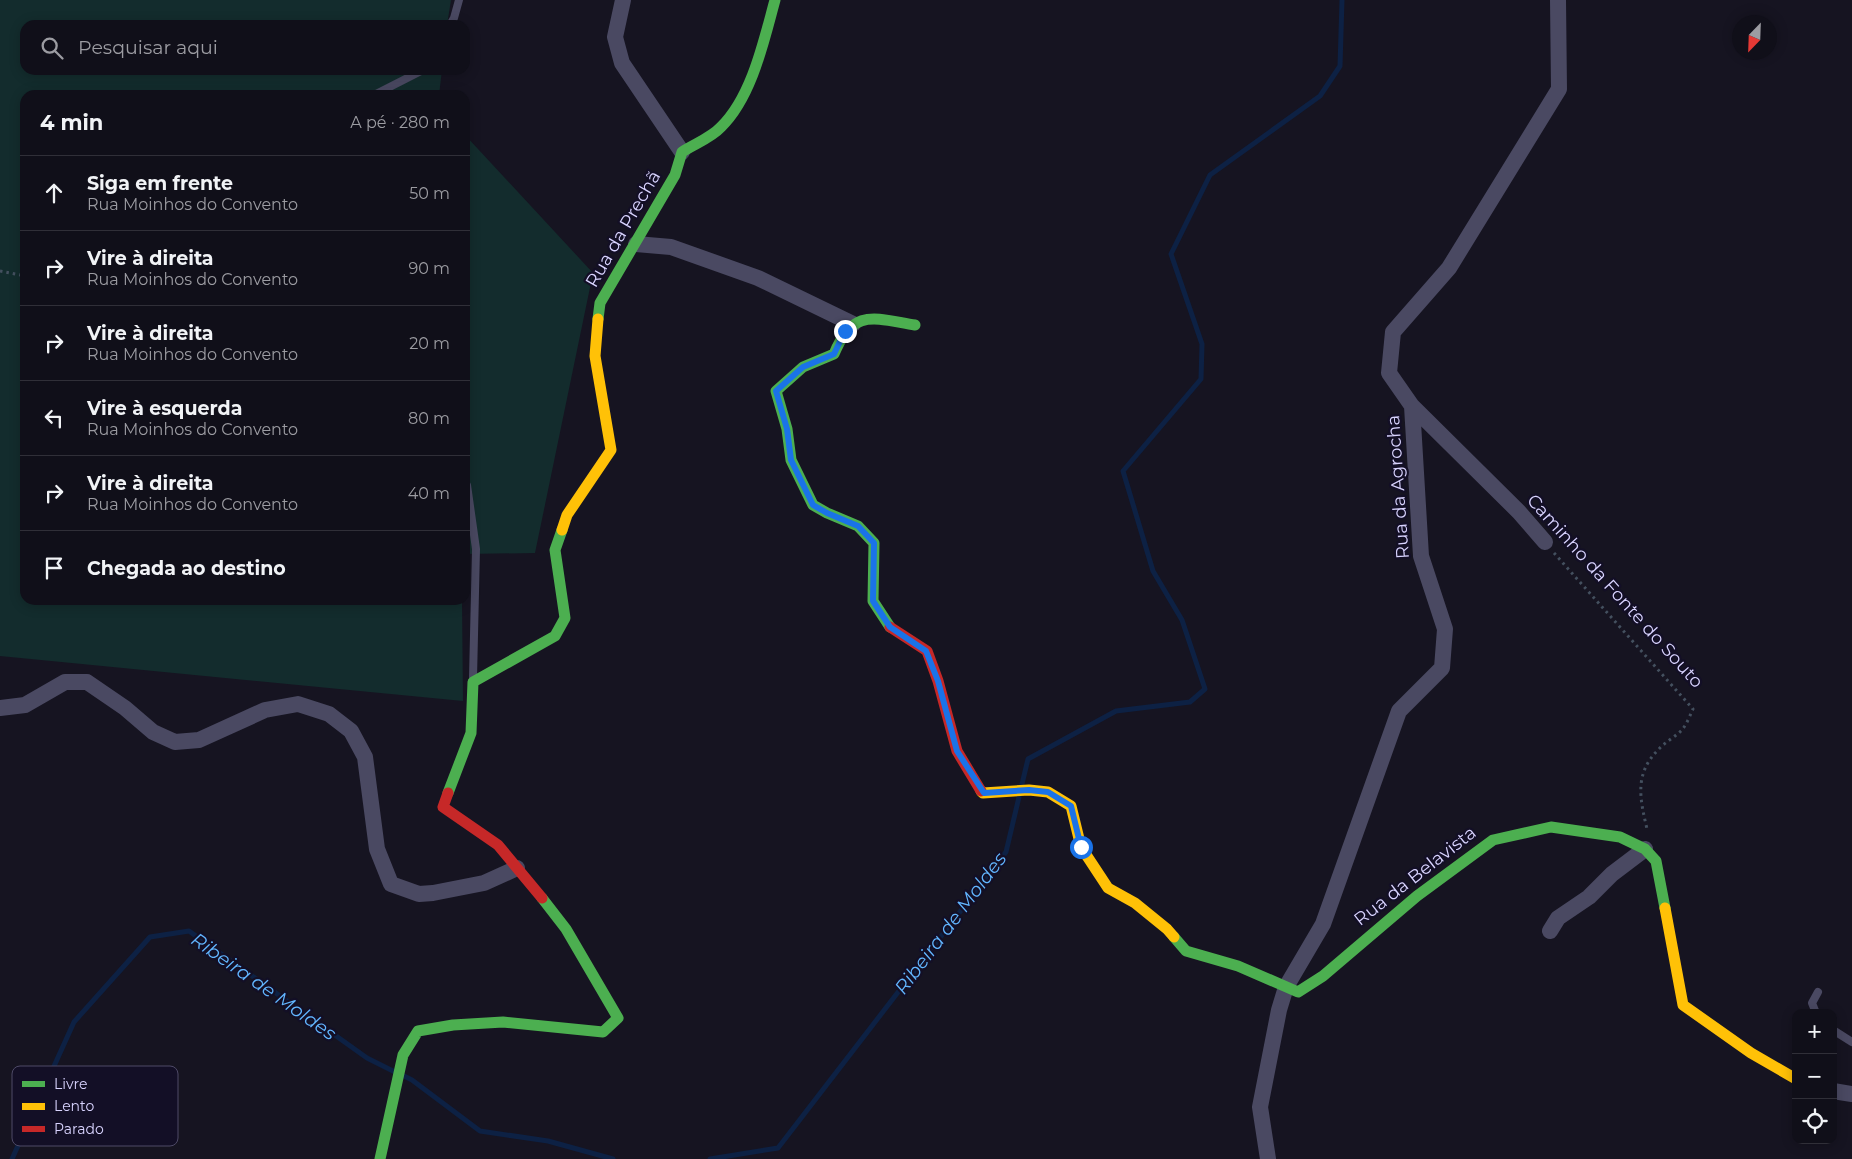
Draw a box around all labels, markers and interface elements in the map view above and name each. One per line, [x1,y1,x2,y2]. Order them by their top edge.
north arrow [1732,15,1777,60]
search box [20,20,470,75]
icon: search [38,34,66,62]
text: Pesquisar aqui [78,36,218,59]
text: 4 min [40,110,103,135]
text: A pé · 280 m [350,113,450,132]
street label: Rua da Prechã [581,167,665,291]
text: Siga em frente [87,172,233,195]
icon: ahead [40,179,68,207]
text: 50 m [409,184,450,203]
text: Rua Moinhos do Convento [87,195,298,214]
text: Vire à direita [87,247,214,270]
icon: right [40,254,68,282]
text: 90 m [408,259,450,278]
text: Rua Moinhos do Convento [87,270,298,289]
route end [834,320,857,343]
text: Vire à direita [87,322,214,345]
icon: right [40,329,68,357]
text: 20 m [409,334,450,353]
text: Rua Moinhos do Convento [87,345,298,364]
text: Vire à esquerda [87,397,242,420]
icon: left [40,404,68,432]
text: 80 m [408,409,450,428]
street label: Rua da Agrocha [1382,414,1414,560]
text: Rua Moinhos do Convento [87,420,298,439]
text: Vire à direita [87,472,214,495]
icon: right [40,479,68,507]
text: 40 m [408,484,450,503]
street label: Caminho da Fonte do Souto [1522,490,1708,692]
text: Rua Moinhos do Convento [87,495,298,514]
icon: arrive [40,554,68,582]
text: Chegada ao destino [87,557,286,580]
street label: Rua da Belavista [1350,822,1480,930]
route start [1070,836,1093,859]
water label: Ribeira de Moldes [890,848,1011,999]
water label: Ribeira de Moldes [187,928,341,1045]
map controls [1792,1009,1837,1144]
button: + [1792,1009,1837,1054]
button: − [1792,1054,1837,1099]
legend [12,1066,178,1146]
text: Livre [54,1075,88,1093]
text: Lento [54,1097,94,1115]
button: locate [1792,1099,1837,1144]
text: Parado [54,1120,104,1138]

